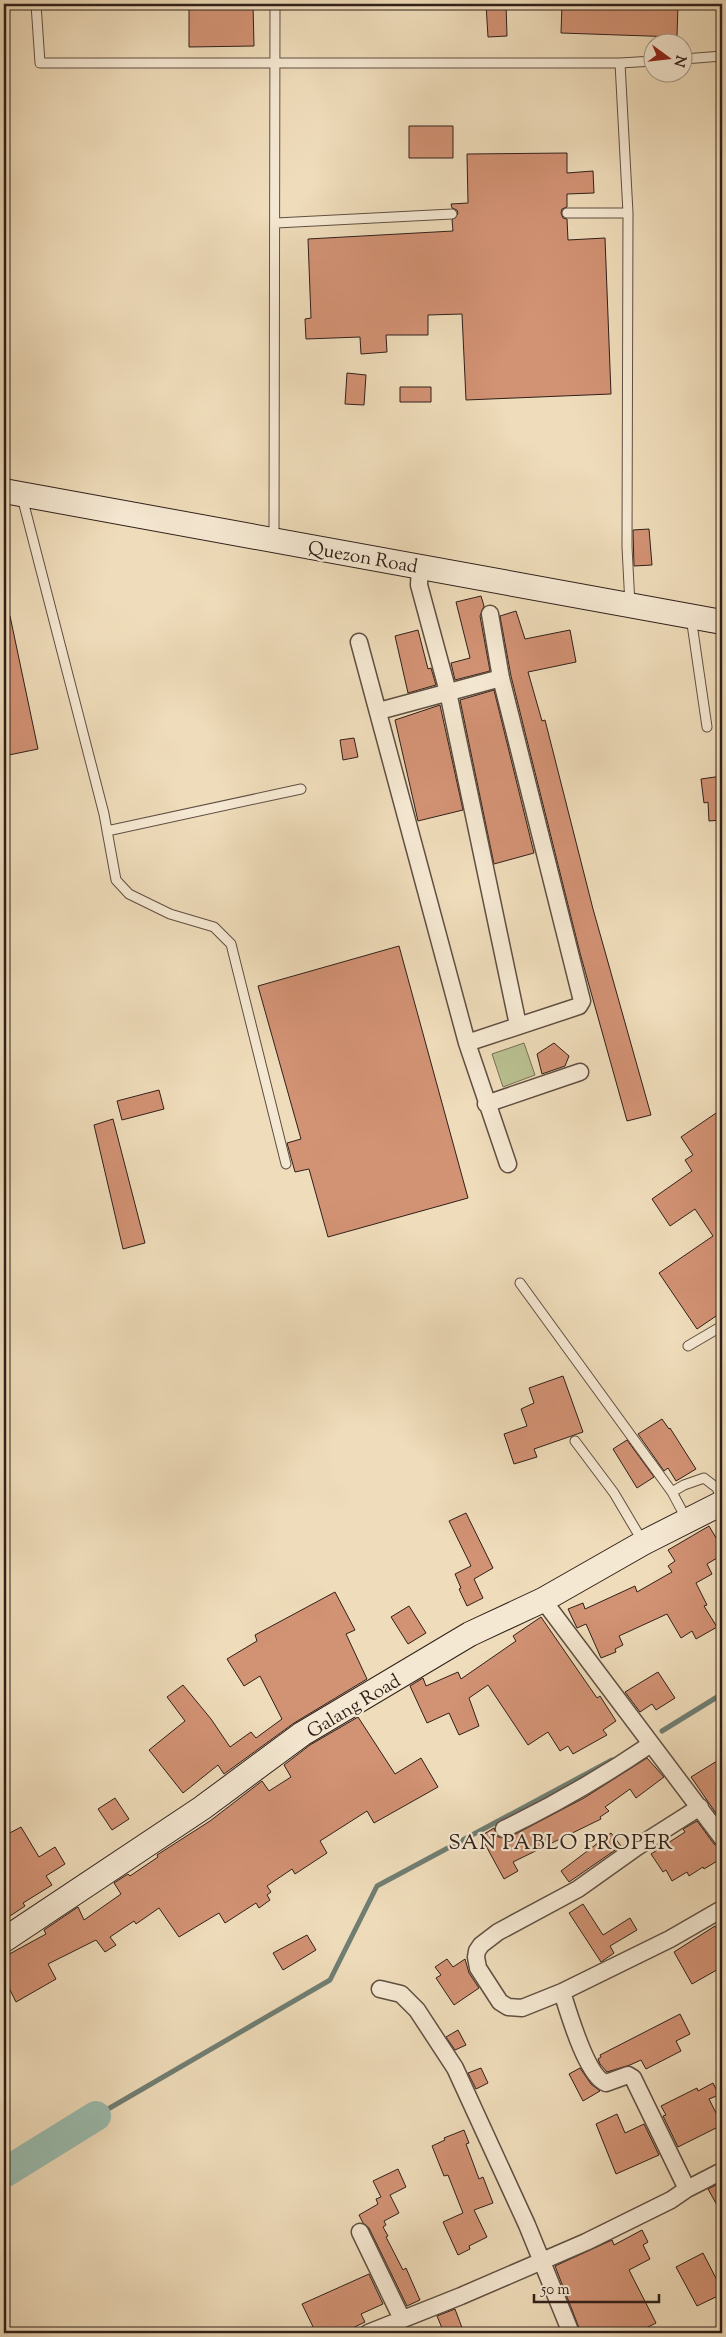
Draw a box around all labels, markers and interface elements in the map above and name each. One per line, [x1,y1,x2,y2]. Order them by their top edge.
north arrow [644,32,694,82]
text: N [668,53,690,69]
street label: Quezon Road [305,536,420,581]
street label: Galang Road [302,1668,407,1746]
district label: SAN PABLO PROPER [448,1829,674,1859]
scale bar [534,2272,658,2304]
text: 50 m [540,2280,570,2301]

